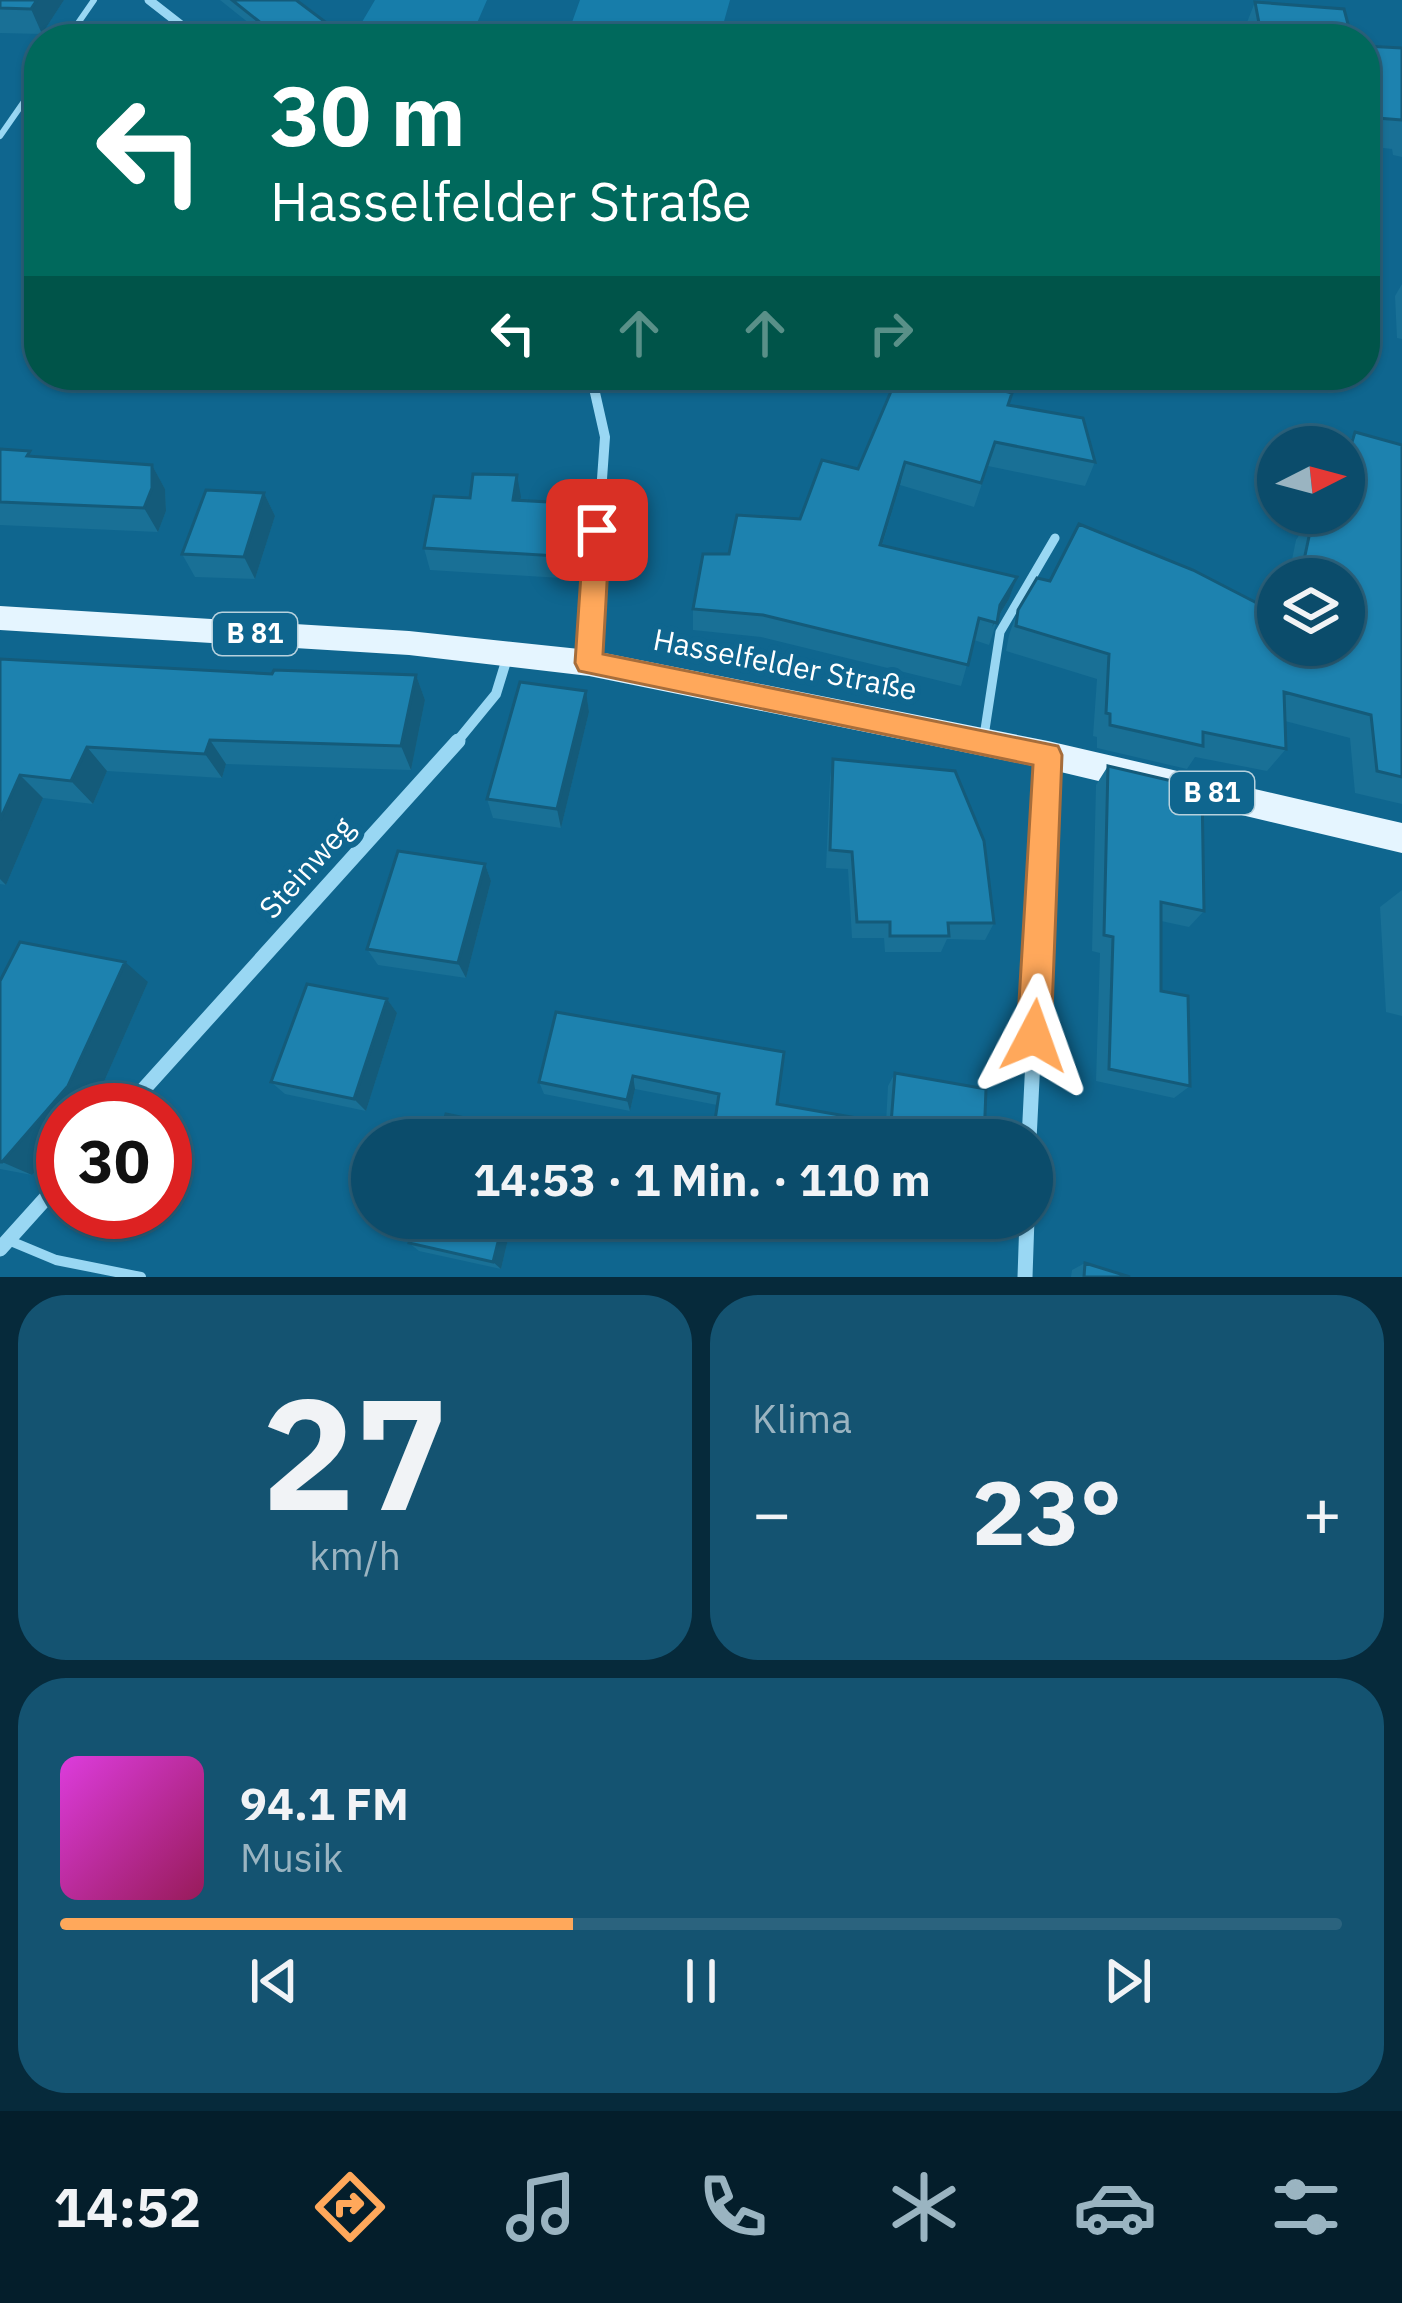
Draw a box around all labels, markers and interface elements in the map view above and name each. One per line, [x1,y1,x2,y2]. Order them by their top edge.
text: 30 m [270,60,466,169]
icon: left [72,72,228,228]
text: Hasselfelder Straße [270,166,752,236]
icon: left [480,300,546,366]
icon: ahead [606,300,672,366]
icon: ahead [732,300,798,366]
icon: right [858,300,924,366]
north arrow [1257,426,1365,534]
map controls [1257,426,1365,666]
pin [546,479,648,581]
icon: arrive [564,497,630,563]
button: layers [1257,558,1365,666]
road number: B 81 [213,613,297,655]
street label: Hasselfelder Straße [650,619,920,708]
road number: B 81 [1170,772,1254,814]
street label: Steinweg [250,808,362,926]
position arrow [971,973,1097,1099]
speed limit sign: 30 [36,1083,192,1239]
text: 14:53 · 1 Min. · 110 m [473,1150,931,1208]
text: 27 [261,1350,449,1553]
text: Klima [752,1393,852,1444]
text: 23° [972,1453,1122,1570]
text: − [752,1469,792,1555]
text: + [1302,1469,1342,1555]
text: km/h [309,1530,401,1581]
text: 94.1 FM [240,1774,409,1832]
text: Musik [240,1832,343,1883]
icon: previous [241,1948,307,2014]
icon: pause [668,1948,734,2014]
icon: next [1095,1948,1161,2014]
icon: directions [308,2165,392,2249]
icon: music [499,2165,583,2249]
icon: phone [691,2165,775,2249]
icon: climate [882,2165,966,2249]
icon: car [1073,2165,1157,2249]
icon: filters [1264,2165,1348,2249]
text: 14:52 [54,2172,201,2242]

